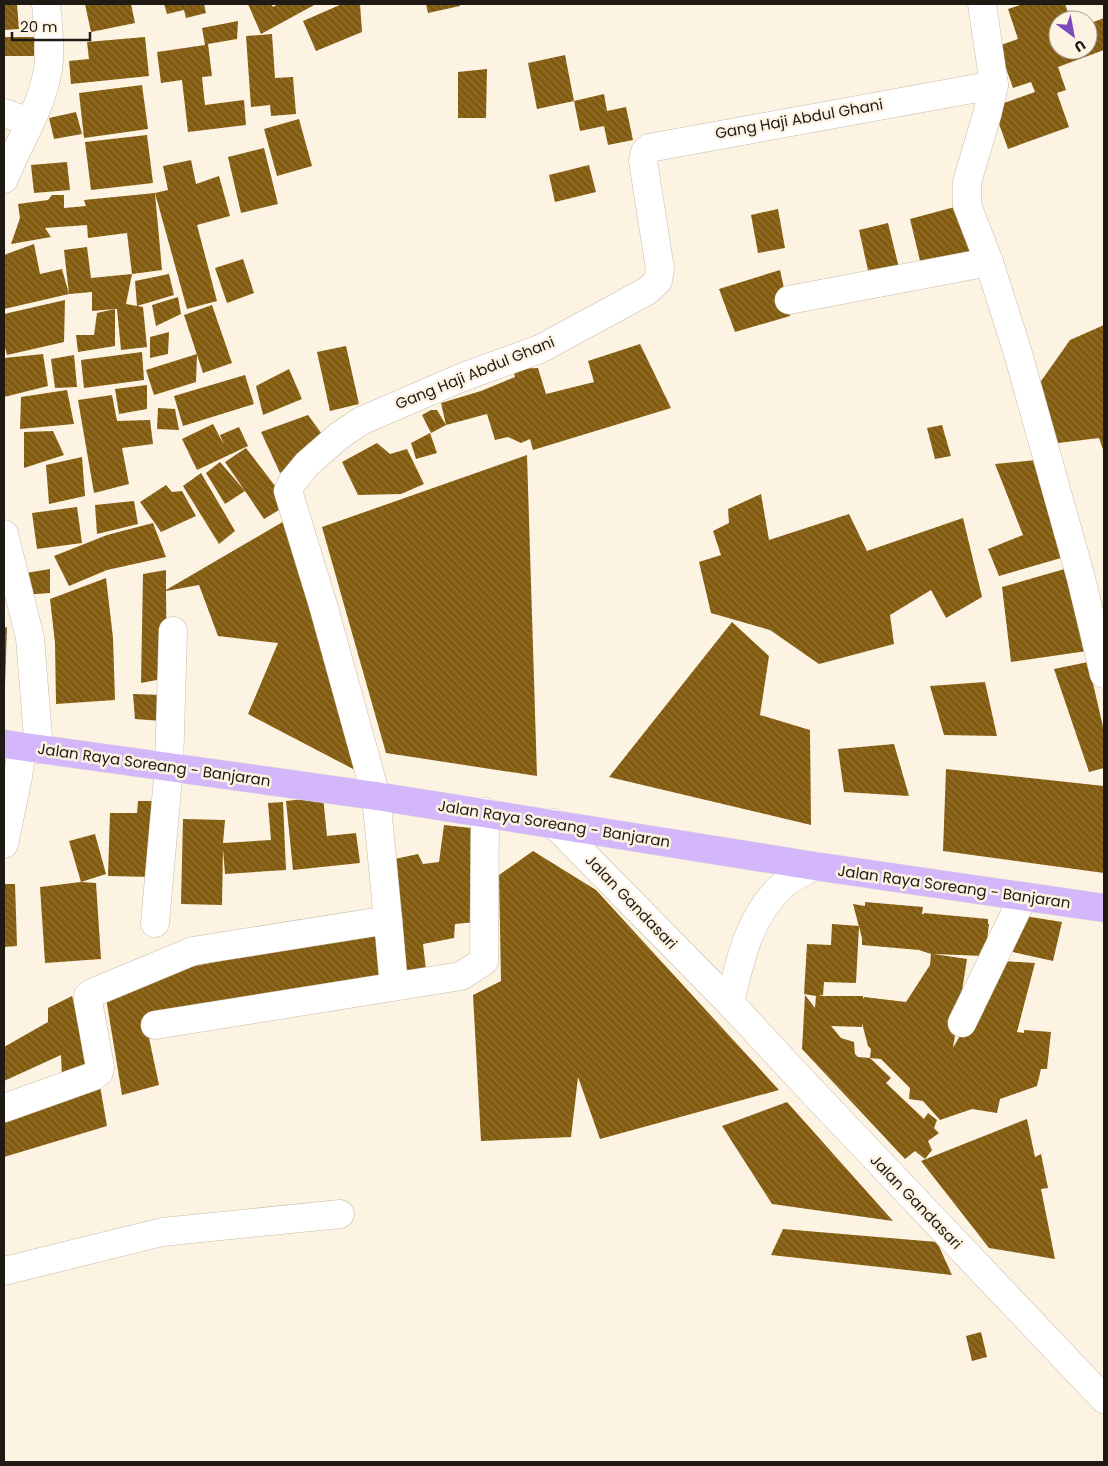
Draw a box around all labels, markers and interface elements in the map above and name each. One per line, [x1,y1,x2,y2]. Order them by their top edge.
scale bar [12,10,90,42]
north arrow [1048,10,1098,60]
text: 20 m [20,16,58,37]
text: U [1070,35,1089,57]
street label: Gang Haji Abdul Ghani [713,93,884,144]
street label: Gang Haji Abdul Ghani [392,331,558,414]
street label: Jalan Raya Soreang - Banjaran [36,738,272,791]
street label: Jalan Raya Soreang - Banjaran [436,795,672,852]
street label: Jalan Gandasari [581,850,682,954]
street label: Jalan Raya Soreang - Banjaran [836,860,1072,913]
street label: Jalan Gandasari [866,1150,967,1254]

